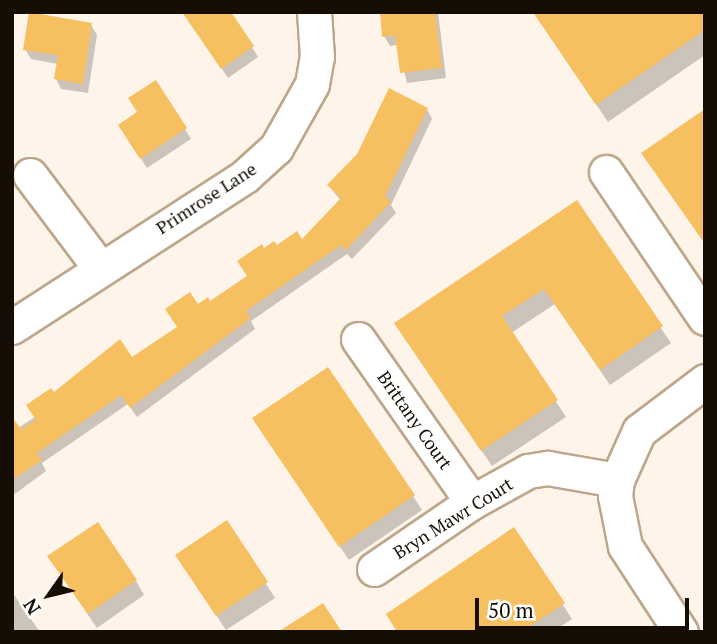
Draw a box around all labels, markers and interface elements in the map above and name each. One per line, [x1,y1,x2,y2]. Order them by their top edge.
street label: Primrose Lane [152,158,260,238]
street label: Brittany Court [373,367,457,473]
street label: Bryn Mawr Court [389,473,517,563]
north arrow [14,560,84,630]
scale bar [479,584,692,628]
text: N [17,594,46,620]
text: 50 m [488,596,534,624]

